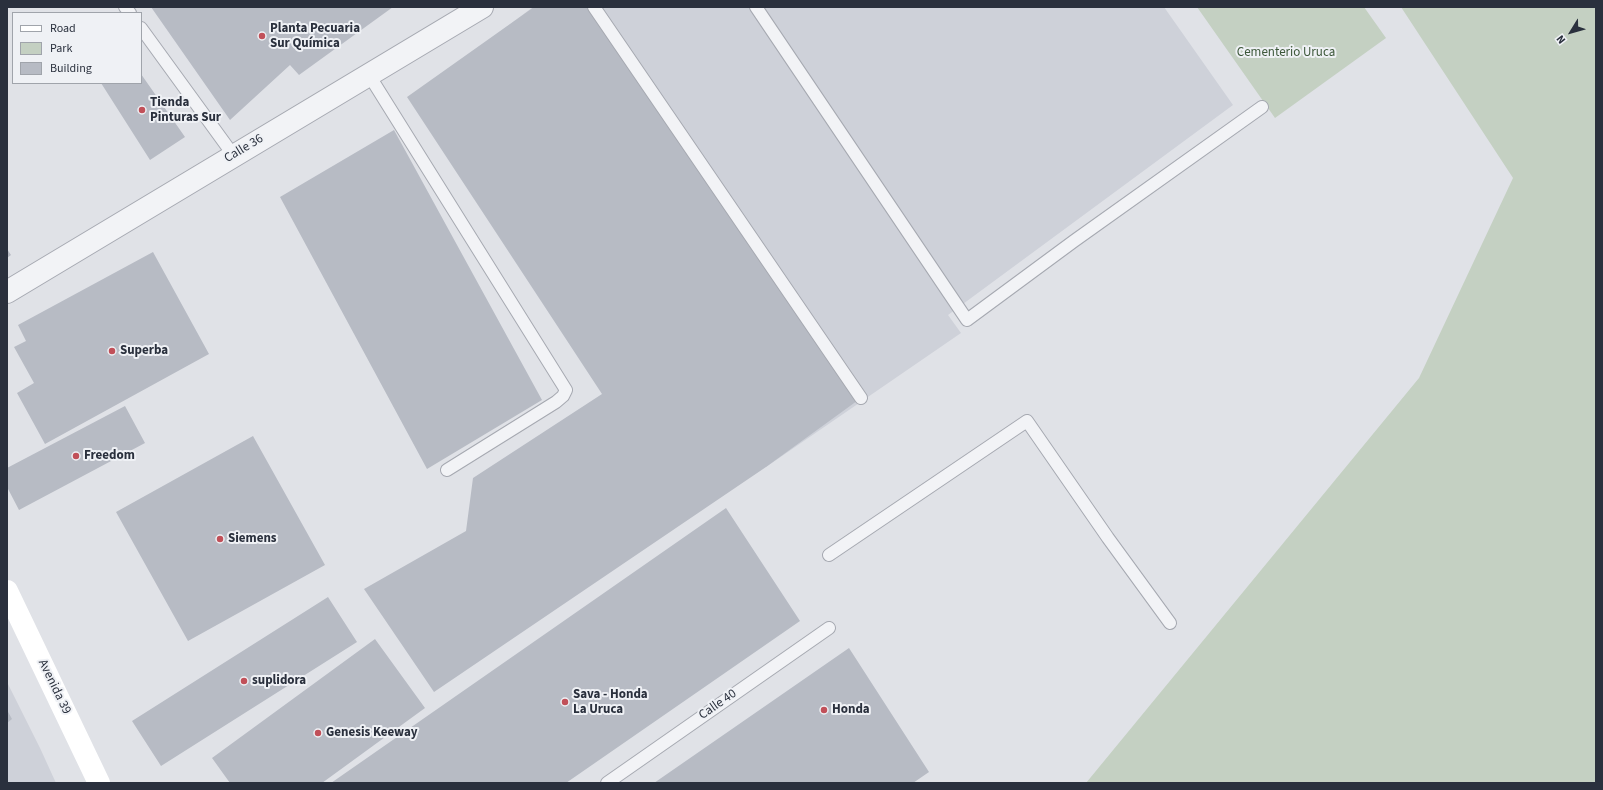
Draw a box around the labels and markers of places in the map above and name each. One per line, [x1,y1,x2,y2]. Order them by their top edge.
place label: Planta Pecuaria Sur Química [270,21,360,52]
marker: Planta Pecuaria Sur Química [257,31,267,41]
place label: Tienda Pinturas Sur [150,95,221,126]
marker: Tienda Pinturas Sur [137,105,147,115]
place label: Superba [120,343,168,359]
marker: Superba [107,346,117,356]
place label: Freedom [84,448,135,464]
marker: Freedom [71,451,81,461]
place label: Siemens [228,531,277,547]
marker: Siemens [215,534,225,544]
place label: suplidora [252,673,306,689]
marker: suplidora [239,676,249,686]
place label: Sava - Honda La Uruca [573,687,648,718]
marker: Sava - Honda La Uruca [560,697,570,707]
place label: Honda [832,702,870,718]
marker: Honda [819,705,829,715]
place label: Genesis Keeway [326,725,418,741]
marker: Genesis Keeway [313,728,323,738]

